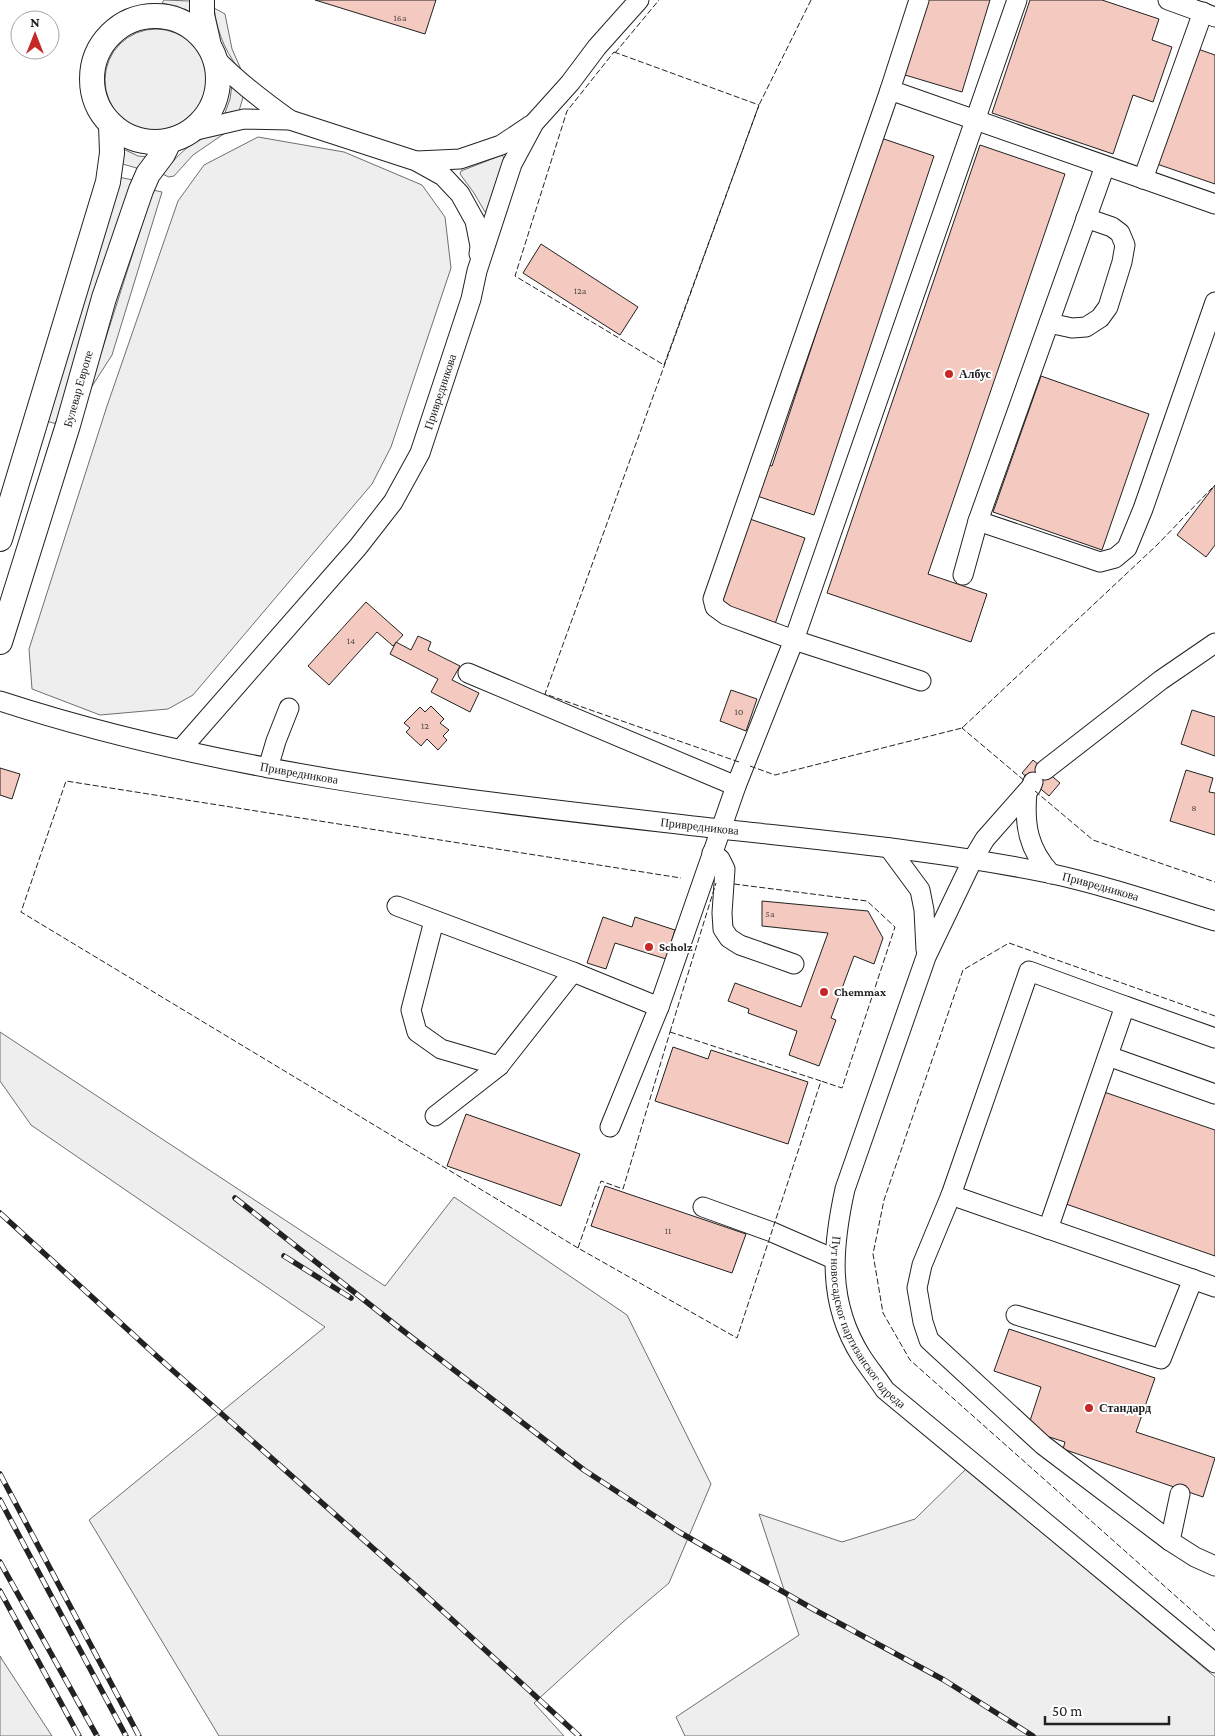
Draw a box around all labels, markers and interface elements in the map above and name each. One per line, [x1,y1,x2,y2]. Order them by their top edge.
north arrow [10,10,60,60]
house number: 16a [393,12,407,23]
text: N [30,14,40,30]
house number: 12a [574,285,587,296]
street label: Булевар Европе [61,349,96,429]
street label: Привредникова [421,351,460,431]
place label: Албус [959,367,992,381]
marker: Албус [943,368,955,380]
house number: 14 [347,635,355,646]
house number: 10 [735,706,744,717]
house number: 12 [421,720,429,731]
street label: Привредникова [259,759,340,787]
house number: 8 [1191,802,1197,813]
street label: Привредникова [660,815,740,838]
street label: Привредникова [1061,869,1141,904]
house number: 5a [765,908,775,919]
place label: Scholz [659,940,693,954]
marker: Scholz [643,941,655,953]
place label: Chemmax [834,985,887,999]
marker: Chemmax [818,986,830,998]
house number: 11 [665,1225,671,1236]
street label: Пут новосадског партизанског одреда [828,1236,909,1412]
place label: Стандард [1099,1401,1151,1415]
marker: Стандард [1083,1402,1095,1414]
scale bar [1045,1694,1169,1726]
text: 50 m [1052,1703,1082,1719]

